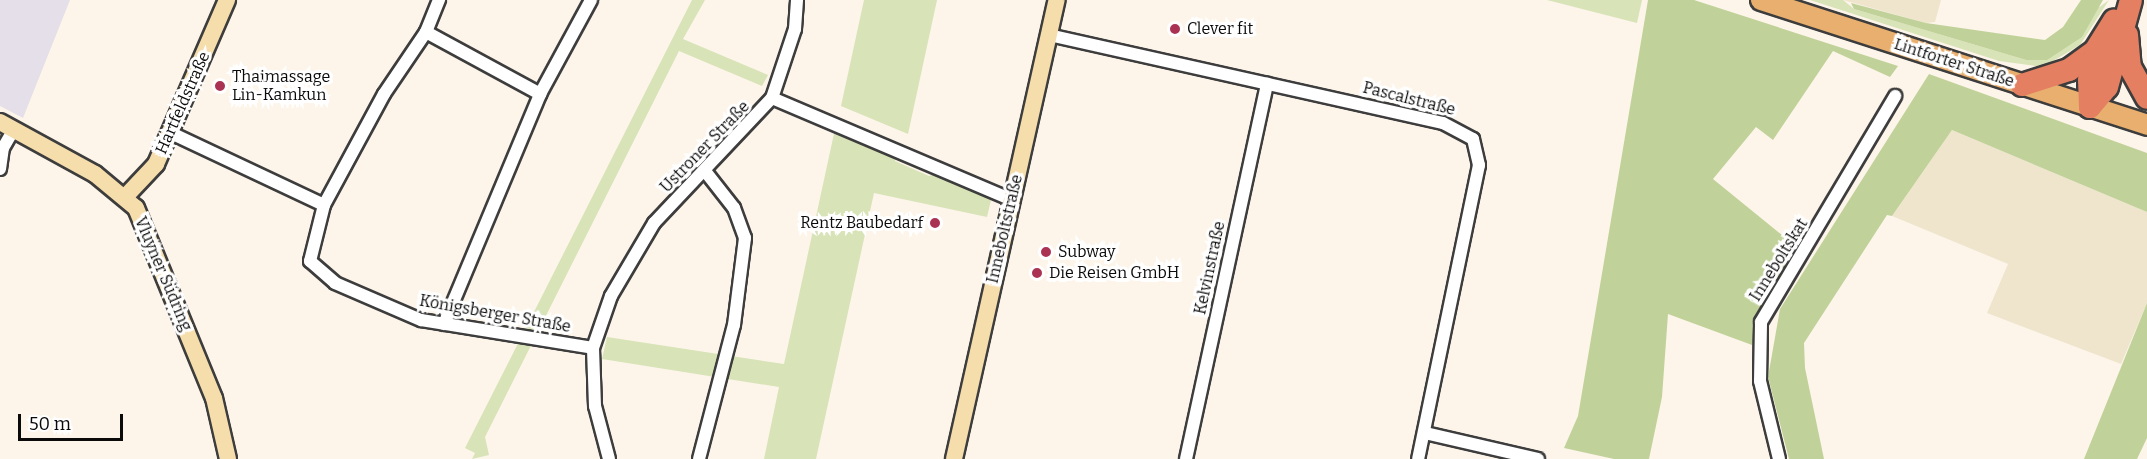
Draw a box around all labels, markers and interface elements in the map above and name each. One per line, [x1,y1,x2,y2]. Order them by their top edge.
place label: Clever fit [1187,19,1253,39]
marker: Clever fit [1168,22,1182,36]
street label: Lintforter Straße [1892,35,2016,91]
street label: Hartfeldstraße [152,49,214,157]
place label: Thaimassage Lin-Kamkun [232,67,330,105]
street label: Pascalstraße [1361,78,1457,120]
marker: Thaimassage Lin-Kamkun [213,79,227,93]
street label: Ustroner Straße [657,97,753,197]
street label: Inneboltstraße [983,173,1027,285]
place label: Rentz Baubedarf [800,213,923,233]
street label: Vluyner Südring [130,214,196,334]
street label: Inneboltskat [1746,215,1812,305]
marker: Rentz Baubedarf [928,216,942,230]
street label: Kelvinstraße [1191,220,1229,316]
place label: Subway [1058,242,1115,262]
marker: Subway [1039,245,1053,259]
place label: Die Reisen GmbH [1049,263,1179,283]
marker: Die Reisen GmbH [1030,266,1044,280]
street label: Königsberger Straße [418,291,572,337]
scale bar [21,402,126,440]
text: 50 m [29,413,71,435]

